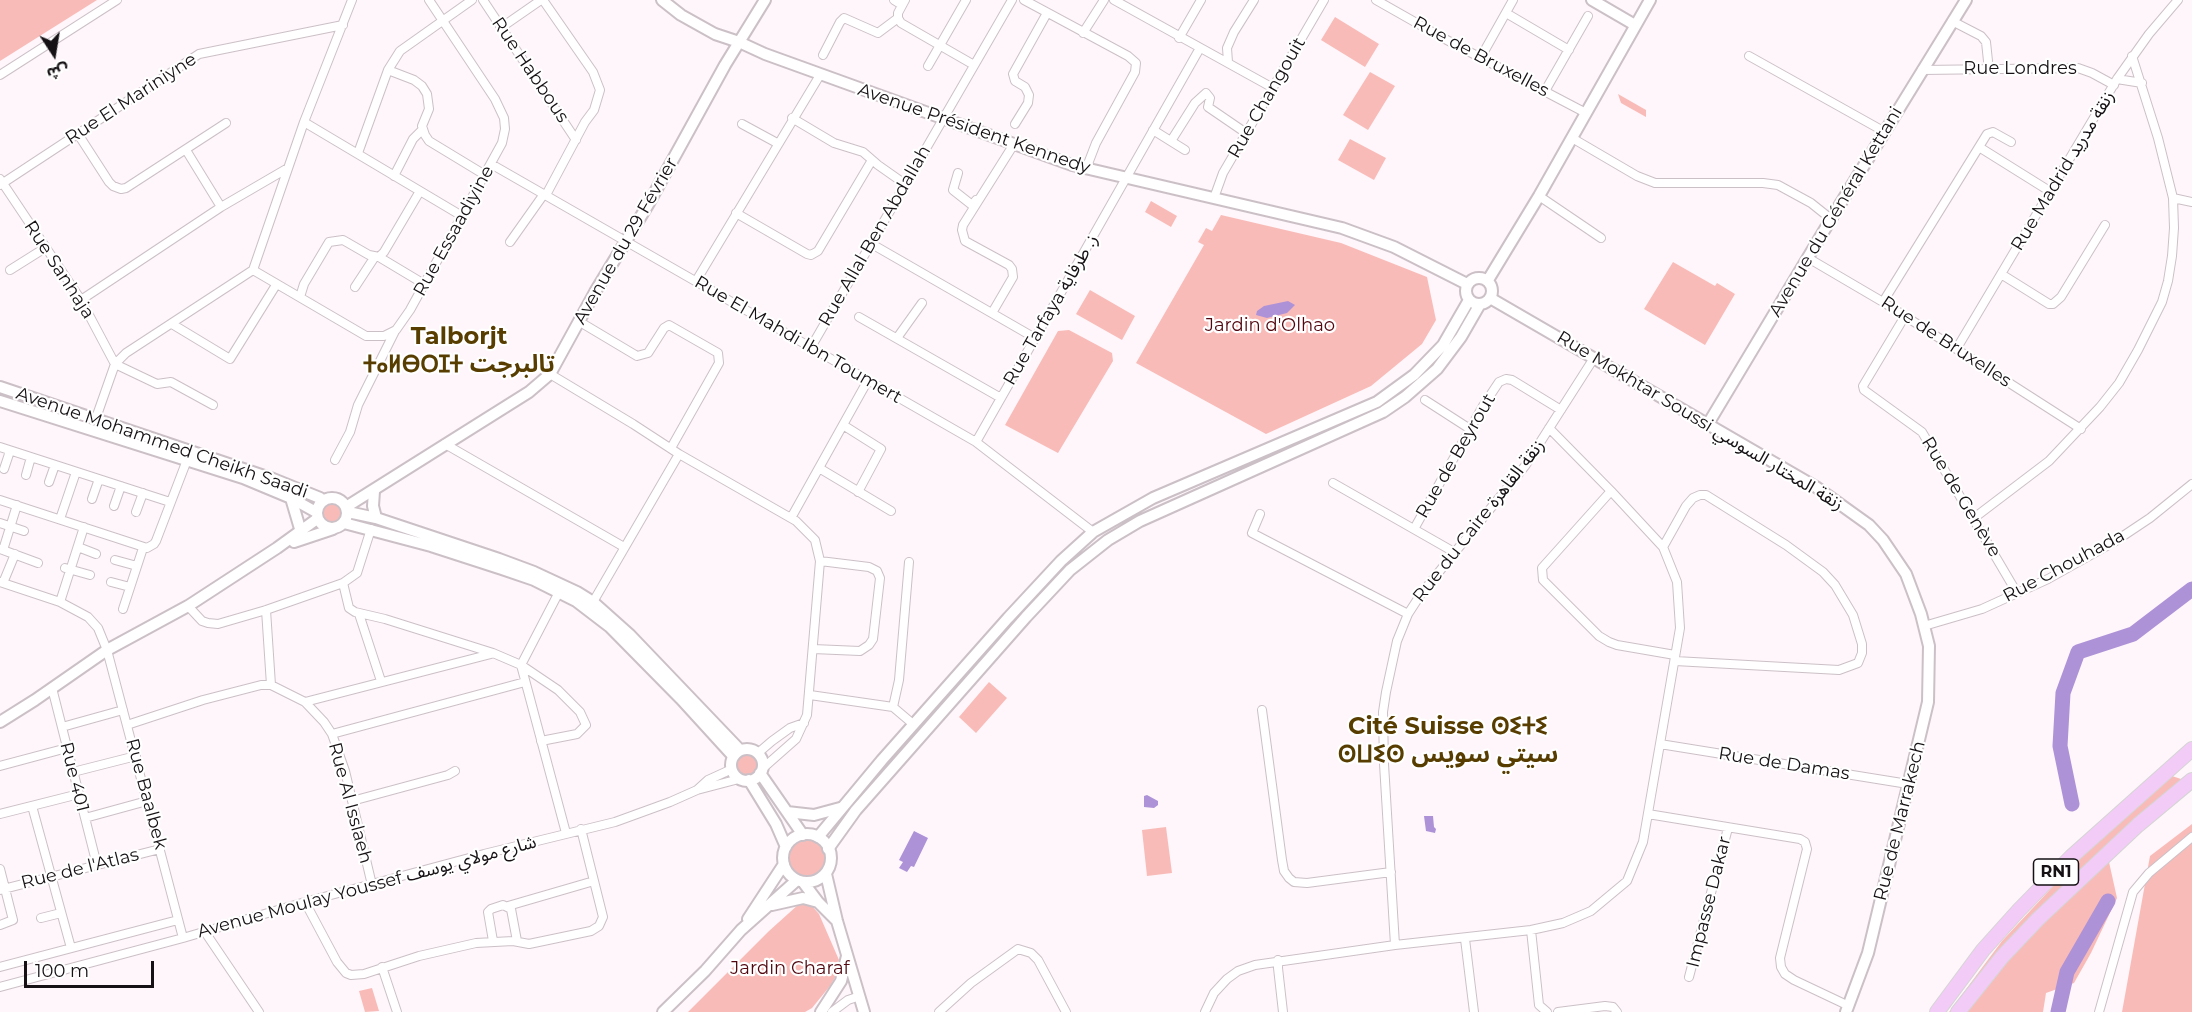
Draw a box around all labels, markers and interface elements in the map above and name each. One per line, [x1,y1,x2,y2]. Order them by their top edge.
street label: Rue de Bruxelles [1409,12,1553,102]
street label: Rue Habbous [487,13,573,127]
north arrow [24,24,84,84]
street label: Rue Changouit [1224,34,1310,162]
street label: Rue El Mariniyne [61,49,201,149]
street label: Rue Londres [1963,58,2077,80]
text: ش [45,61,71,84]
street label: Avenue Président Kennedy [855,79,1093,179]
street label: Rue Madrid زنقة مدريد [2007,87,2119,255]
street label: Avenue du Général Kettani [1765,103,1907,321]
street label: Rue Allal Ben Abdallah [814,142,936,330]
street label: Avenue du 29 Février [569,154,683,328]
street label: Rue Essaadiyine [409,162,499,300]
street label: Rue Sanhaja [19,217,99,323]
street label: Rue Tarfaya ز. طرفاية [999,231,1103,389]
street label: Rue El Mahdi Ibn Toumert [690,272,906,408]
street label: Rue de Bruxelles [1877,292,2015,392]
park label: Jardin d'Olhao [1205,315,1335,337]
district label: Talborjt ⵜⴰⵍⴱⵔⵊⵜ تالبرجت [363,323,555,379]
street label: Rue Mokhtar Soussi زنقة المختار السوسي [1553,327,1847,515]
street label: Avenue Mohammed Cheikh Saadi [13,383,311,503]
street label: Rue de Beyrout [1412,390,1500,522]
street label: Rue de Genève [1917,433,2005,561]
street label: Rue du Caire زنقة القاهرة [1409,435,1549,607]
street label: Rue Chouhada [1999,525,2129,607]
district label: Cité Suisse ⵙⵉⵜⵉ ⵙⵡⵉⵙ سيتي سويس [1338,713,1558,769]
street label: Rue Baalbek [121,736,171,852]
street label: Rue de Marrakech [1870,739,1930,903]
street label: Rue 401 [55,740,93,814]
street label: Rue Al Isslaeh [323,740,377,866]
street label: Rue de Damas [1717,743,1851,785]
street label: Avenue Moulay Youssef شارع مولاي يوسف [195,831,539,943]
street label: Impasse Dakar [1682,834,1736,970]
street label: Rue de l'Atlas [19,844,141,894]
road number: RN1 [2034,859,2078,885]
scale bar [27,949,158,987]
park label: Jardin Charaf [730,958,850,980]
text: 100 m [35,960,89,982]

